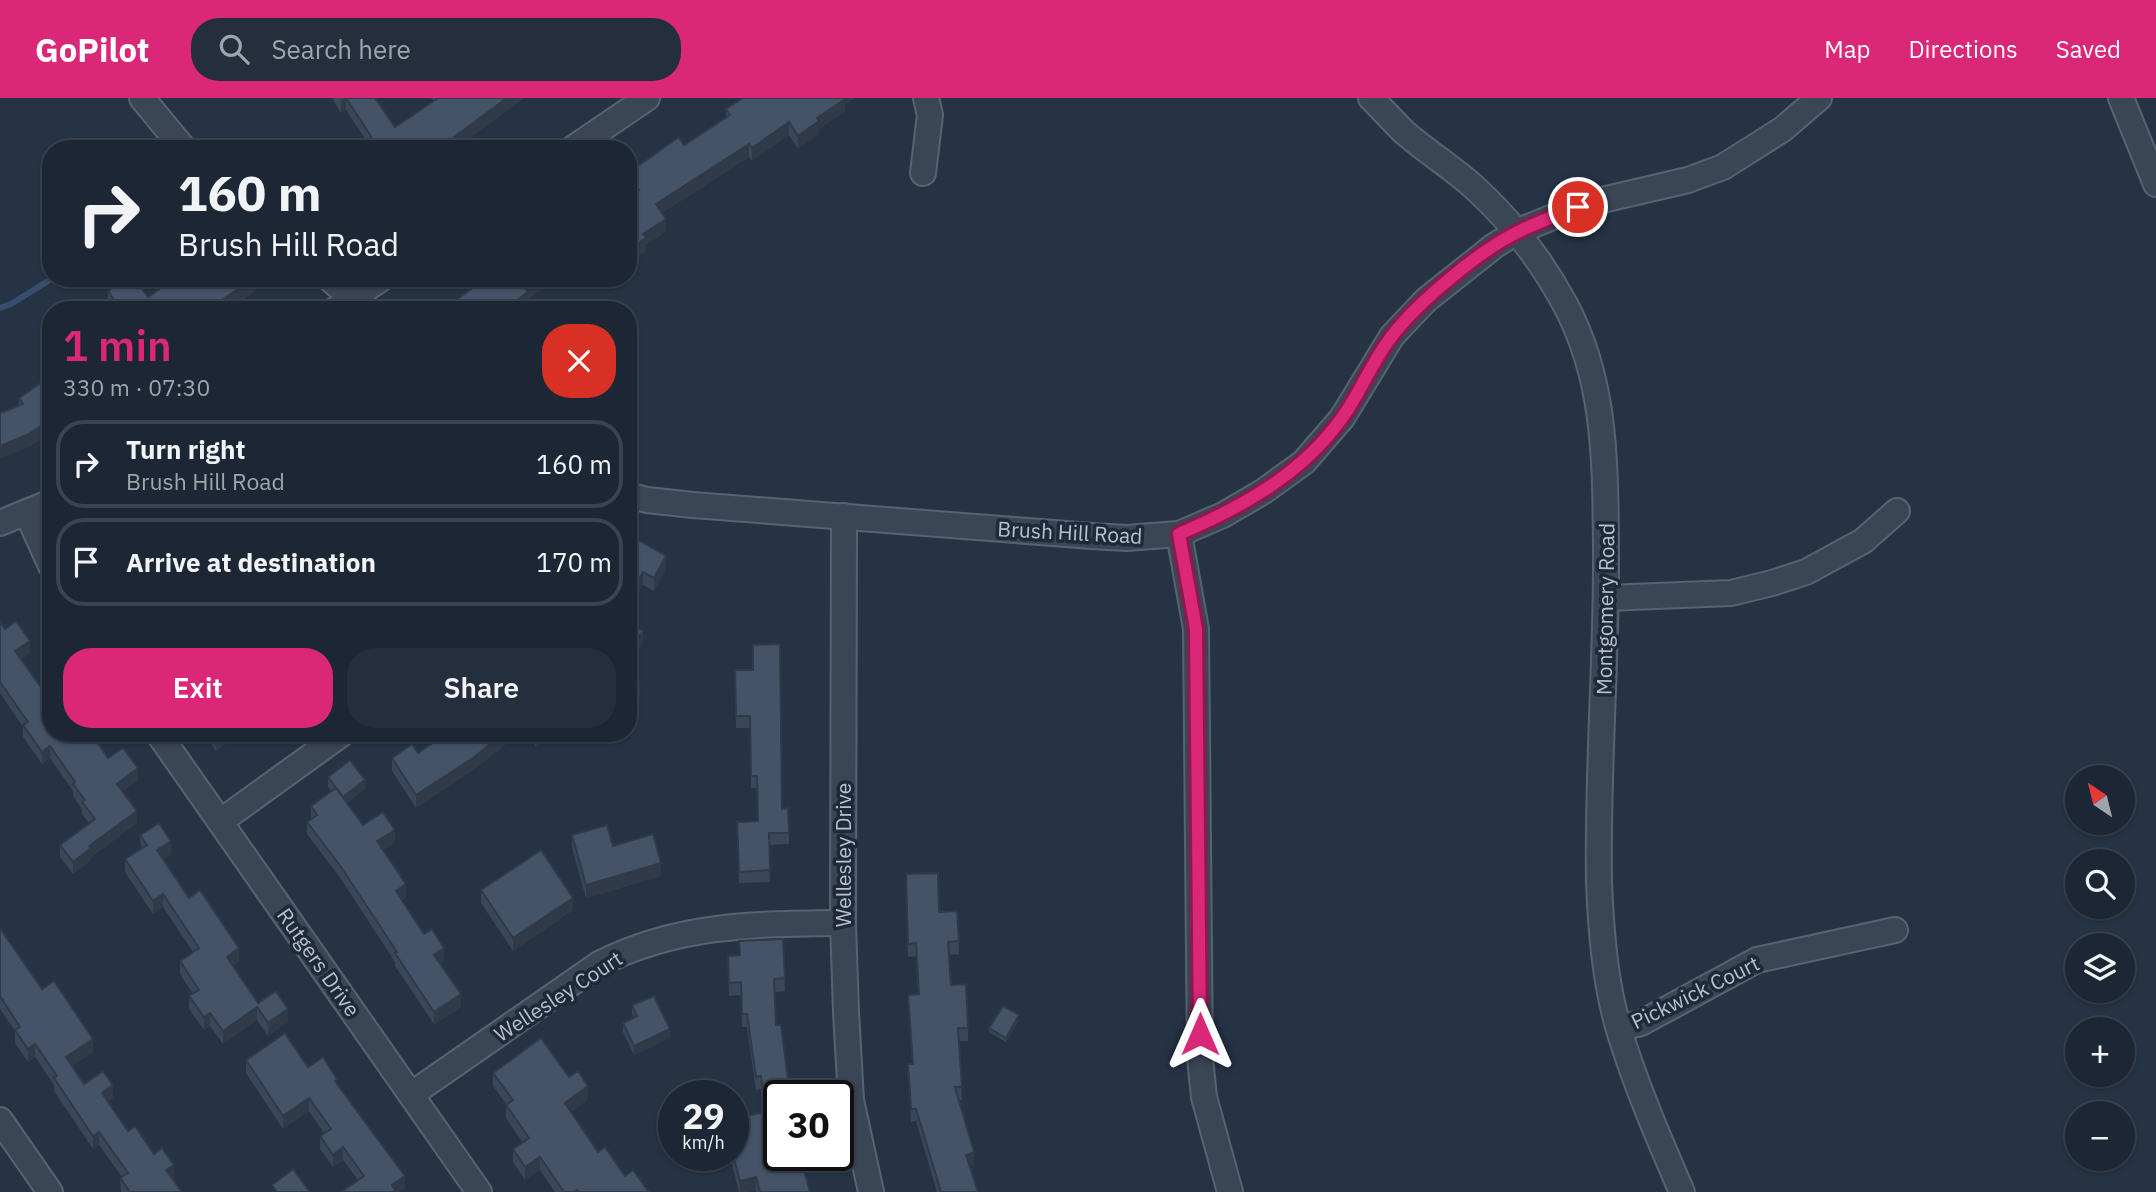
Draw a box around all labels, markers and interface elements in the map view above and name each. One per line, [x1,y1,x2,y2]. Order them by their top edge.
search box [191,18,681,81]
text: GoPilot [35,28,149,71]
icon: search [215,30,253,68]
text: Search here [271,32,411,66]
text: Map [1824,33,1870,65]
text: Directions [1908,33,2018,65]
text: Saved [2056,33,2121,65]
text: 160 m [178,161,322,224]
icon: right [63,168,154,259]
pin [1548,177,1608,237]
icon: arrive [1559,188,1597,226]
text: Brush Hill Road [178,223,399,265]
text: 1 min [63,318,172,373]
button: close [542,324,616,398]
text: 330 m · 07:30 [63,372,210,402]
text: Turn right [126,432,245,466]
icon: right [67,445,105,483]
text: 160 m [536,447,612,481]
text: Brush Hill Road [126,466,285,496]
street label: Brush Hill Road [997,514,1143,550]
street label: Montgomery Road [1590,523,1620,695]
icon: arrive [67,543,105,581]
text: Arrive at destination [126,545,376,579]
text: 170 m [536,545,612,579]
button: Exit [63,648,333,728]
button: Share [347,648,616,728]
north arrow [2065,765,2135,835]
map controls [2065,765,2135,1171]
street label: Wellesley Drive [829,783,857,927]
button: search [2065,849,2135,919]
street label: Rutgers Drive [271,902,367,1022]
button: layers [2065,933,2135,1003]
street label: Wellesley Court [489,944,627,1048]
street label: Pickwick Court [1626,949,1764,1035]
position arrow [1163,997,1237,1071]
button: + [2065,1017,2135,1087]
speed limit sign: 30 [763,1080,854,1171]
text: 29 [682,1093,725,1139]
button: − [2065,1101,2135,1171]
text: km/h [682,1131,725,1154]

